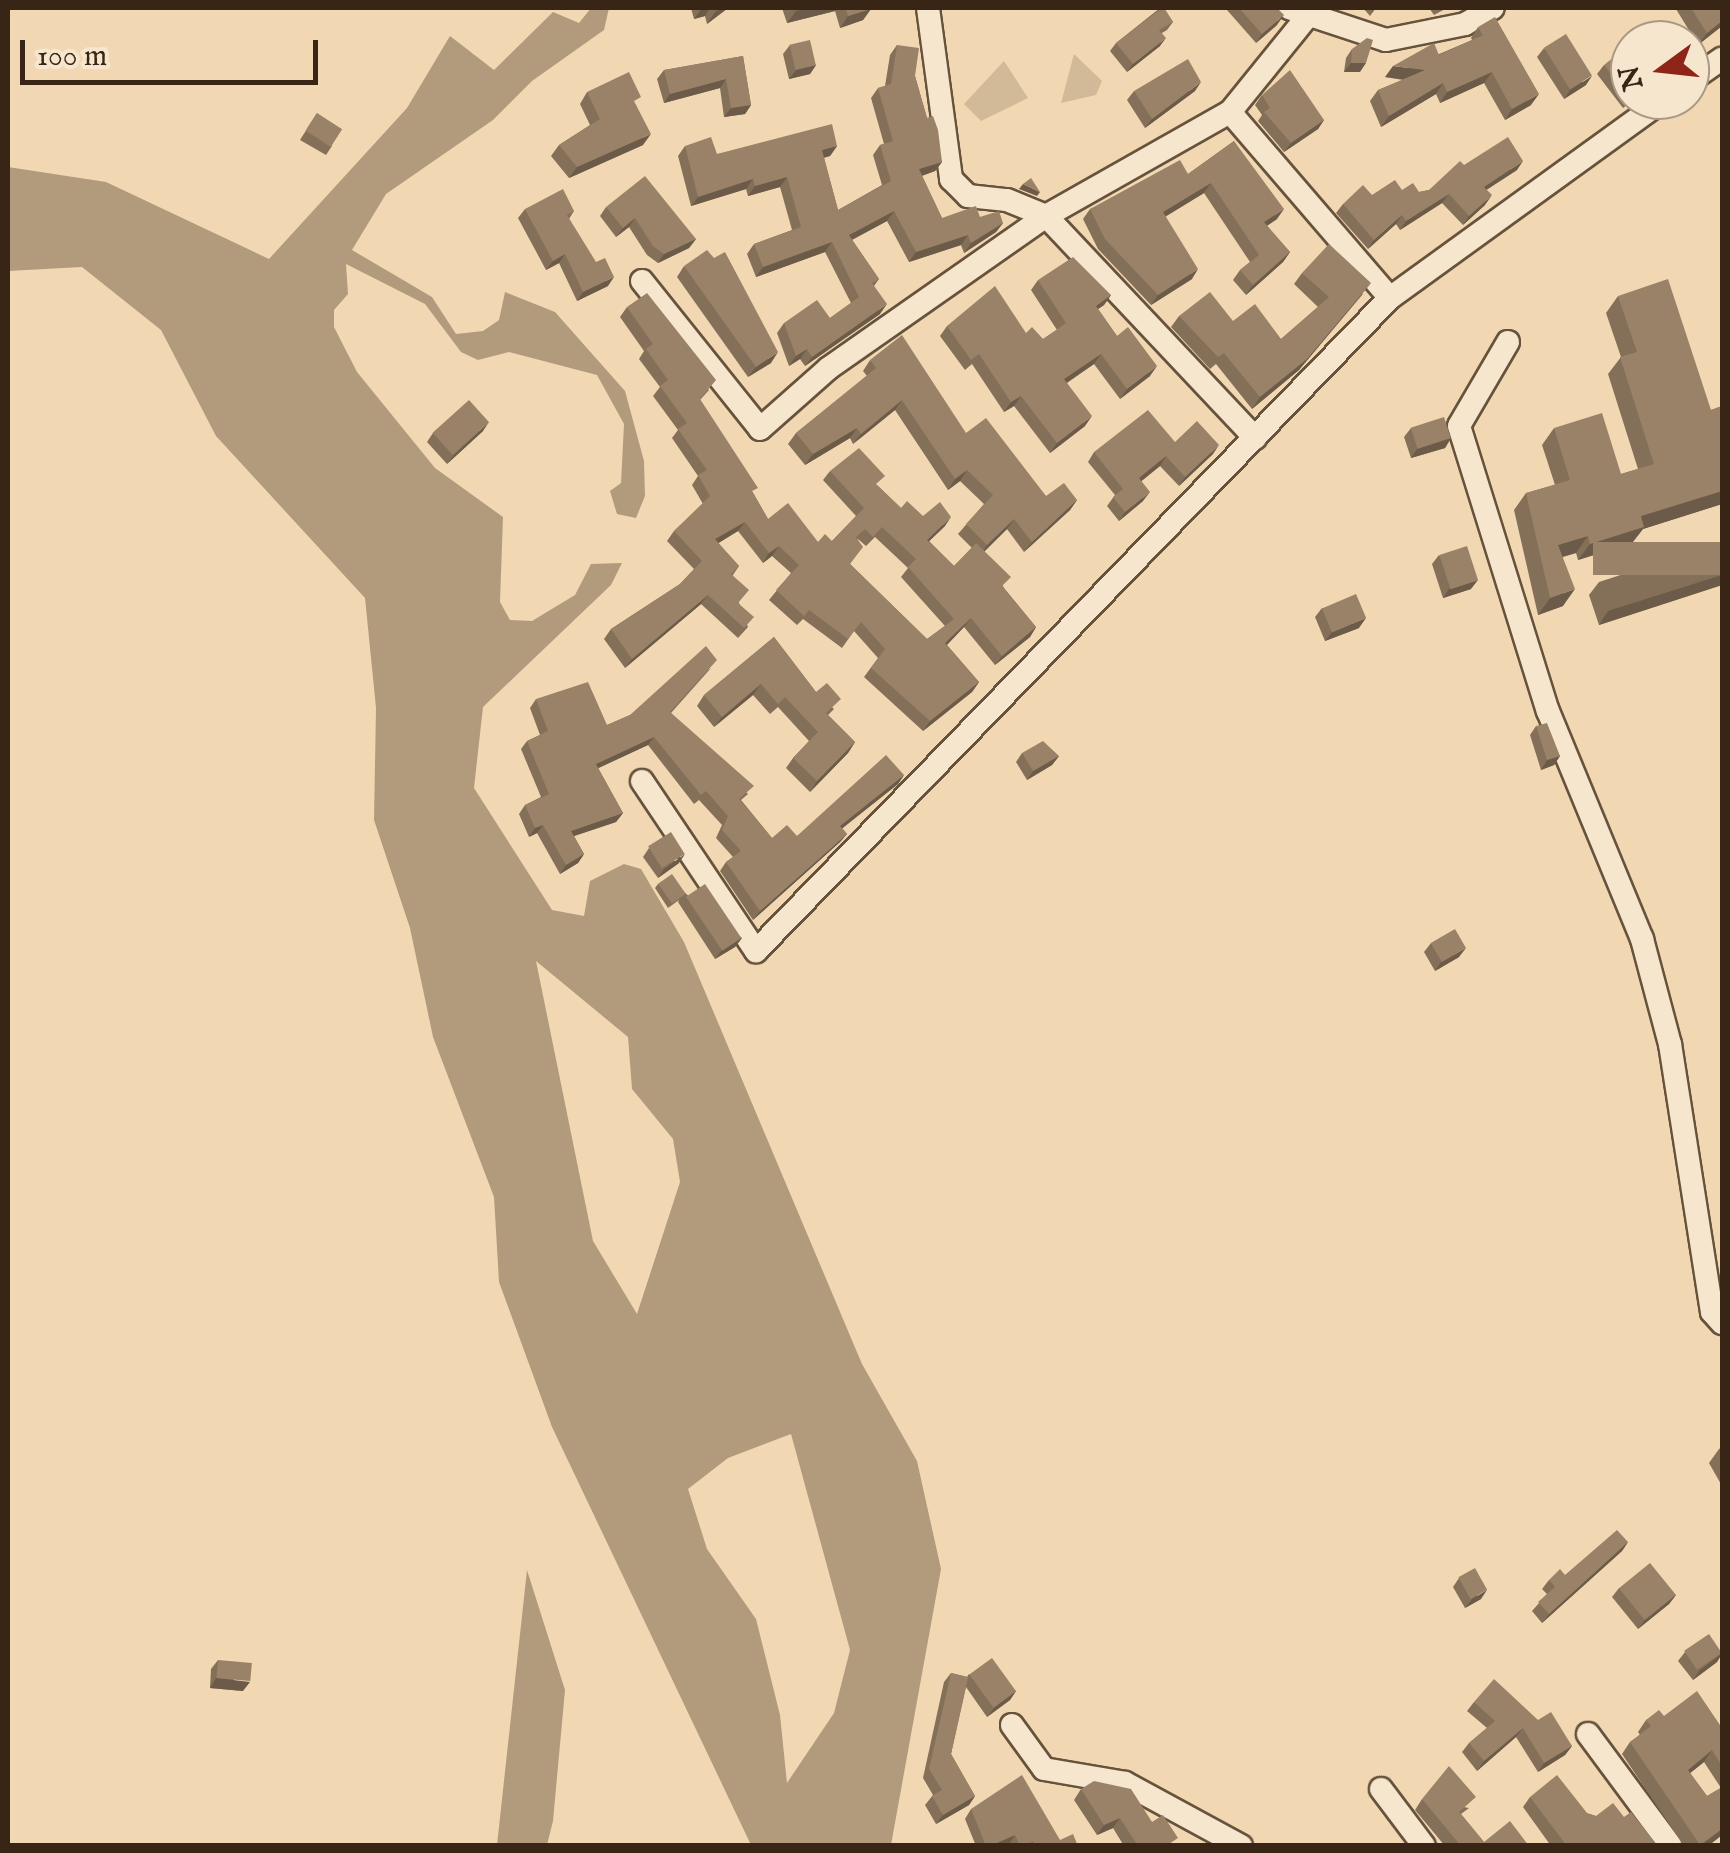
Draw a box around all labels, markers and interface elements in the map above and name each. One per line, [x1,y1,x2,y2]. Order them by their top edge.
scale bar [25,20,322,82]
north arrow [1610,20,1710,120]
text: 100 m [37,38,107,76]
text: N [1612,61,1653,94]

